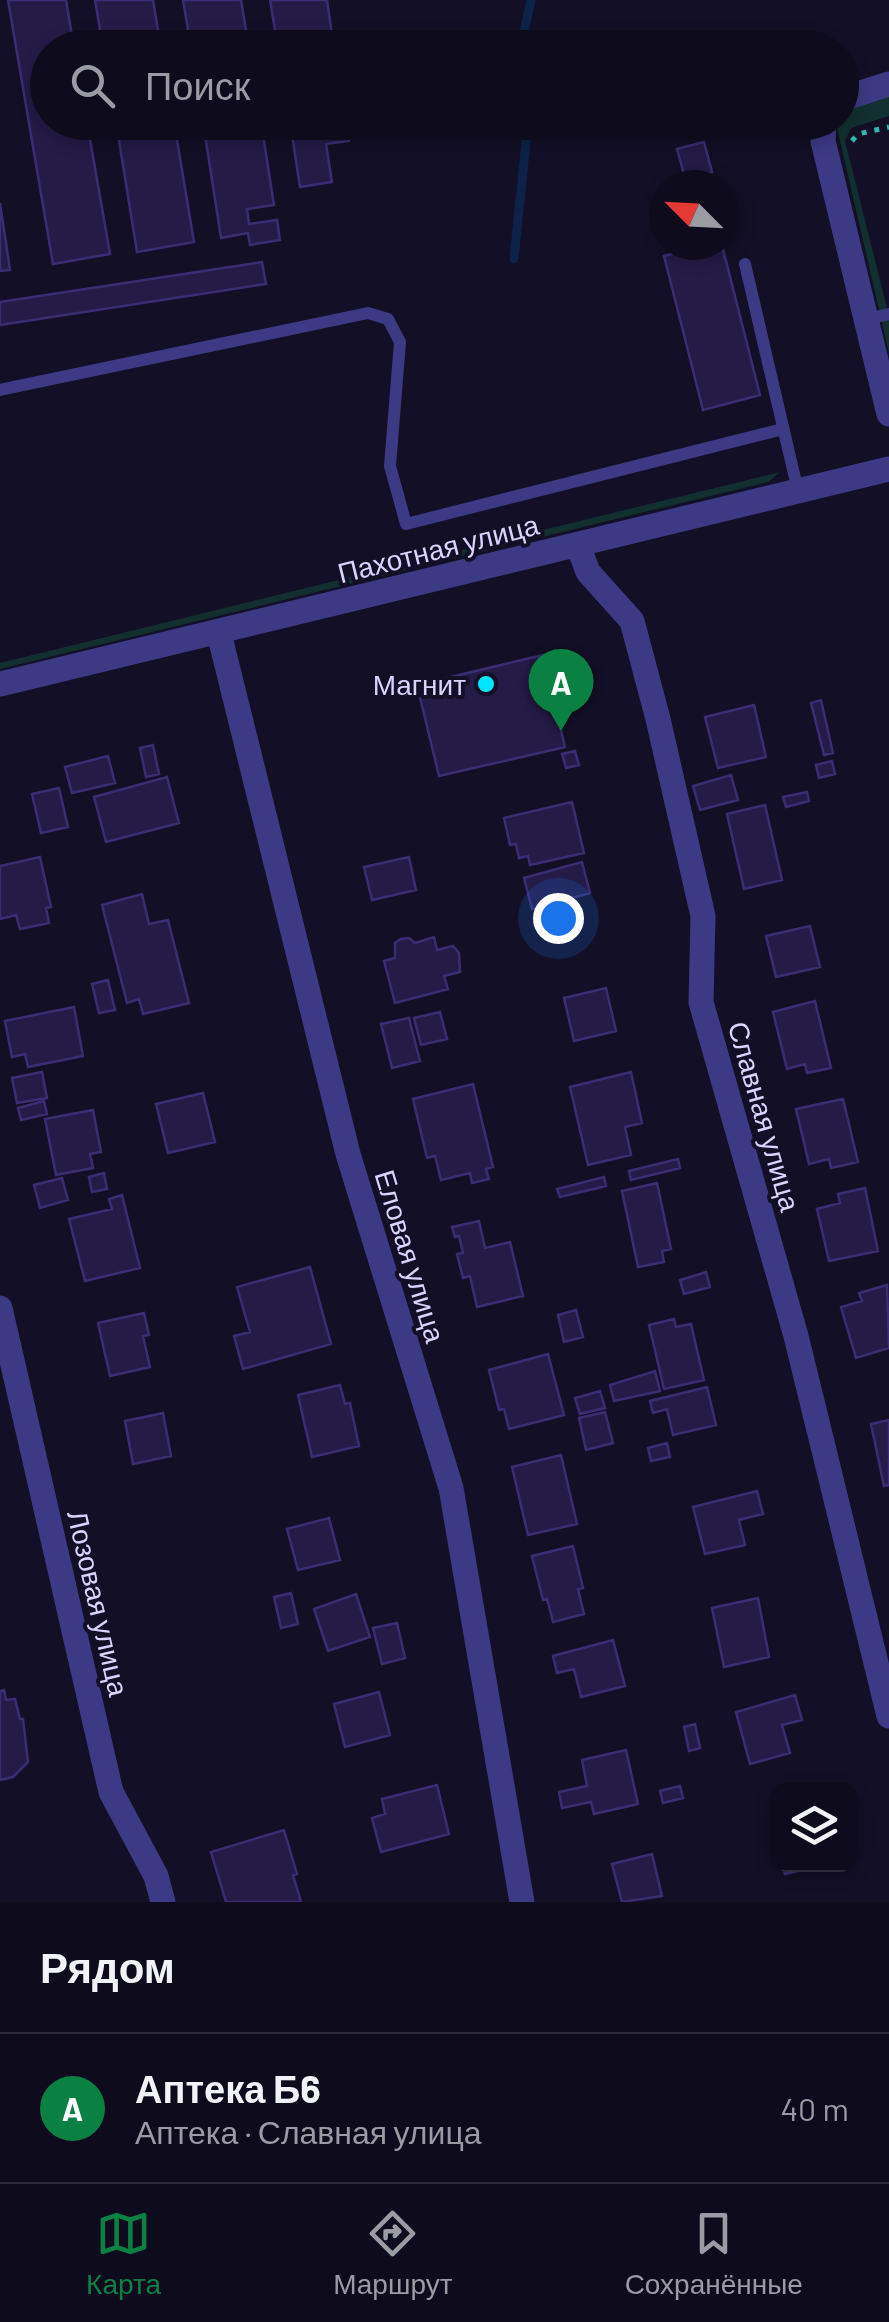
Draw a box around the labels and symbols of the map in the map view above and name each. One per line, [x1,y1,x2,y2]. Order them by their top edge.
north arrow [649,170,739,260]
street label: Пахотная улица [334,506,542,589]
pin: A [528,648,594,731]
place label: Магнит [373,667,466,701]
marker: Магнит [475,673,497,695]
your location [533,893,584,944]
street label: Славная улица [722,1017,808,1215]
street label: Еловая улица [369,1166,454,1347]
street label: Лозовая улица [61,1507,137,1700]

